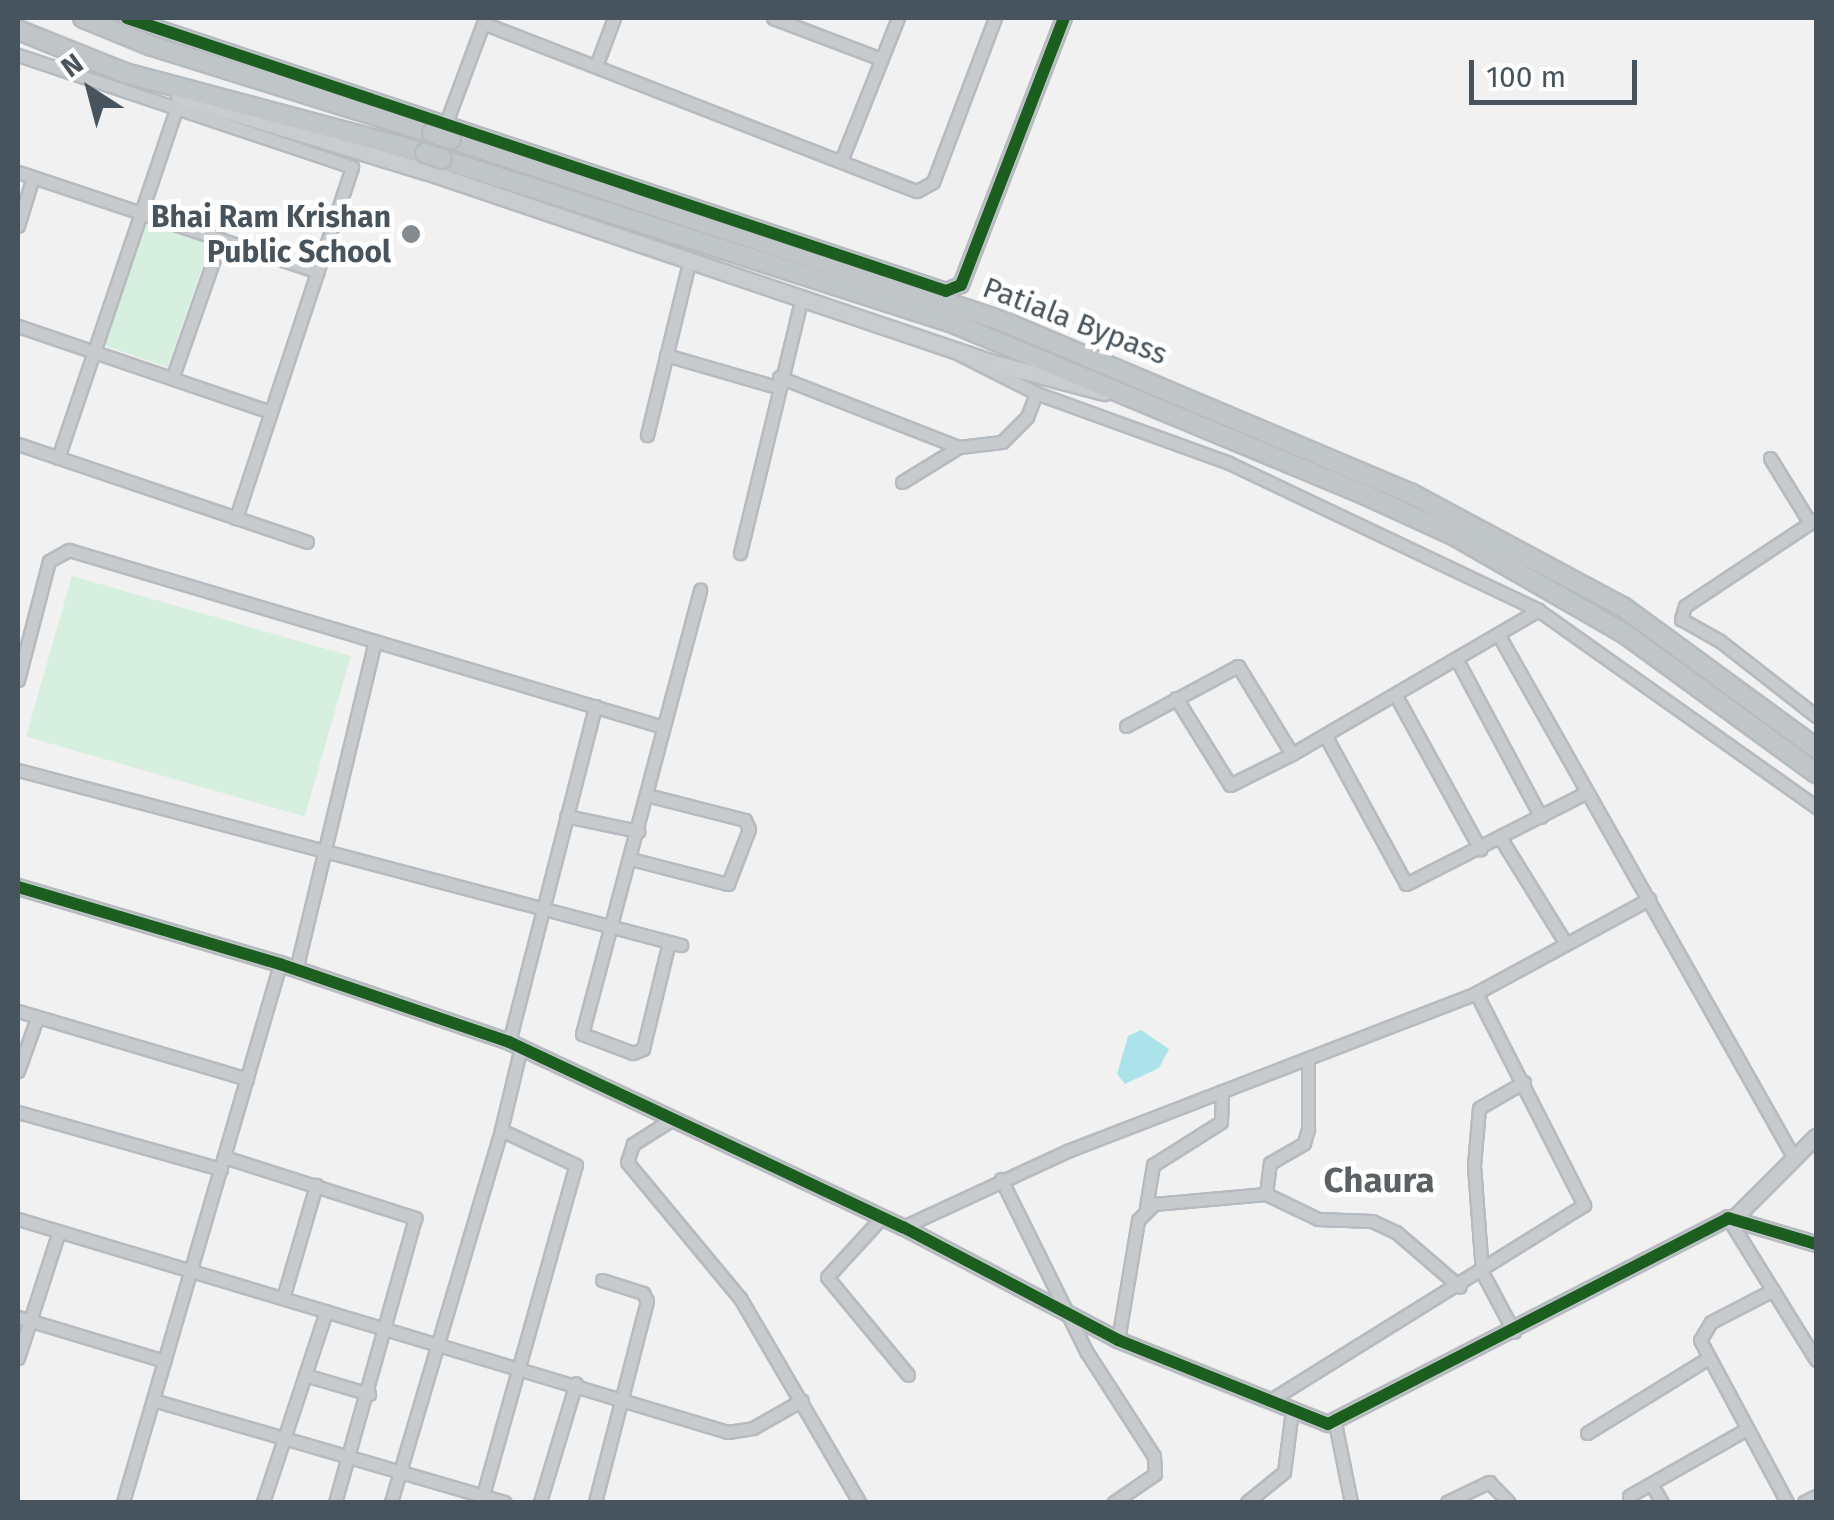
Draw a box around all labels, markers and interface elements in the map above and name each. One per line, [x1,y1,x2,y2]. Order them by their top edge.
north arrow [40,40,140,140]
scale bar [1474,40,1642,102]
text: N [55,47,89,84]
text: 100 m [1486,59,1566,95]
place label: Bhai Ram Krishan Public School [151,199,391,270]
marker: Bhai Ram Krishan Public School [400,223,422,245]
street label: Patiala Bypass [978,269,1172,373]
district label: Chaura [1323,1159,1435,1201]

